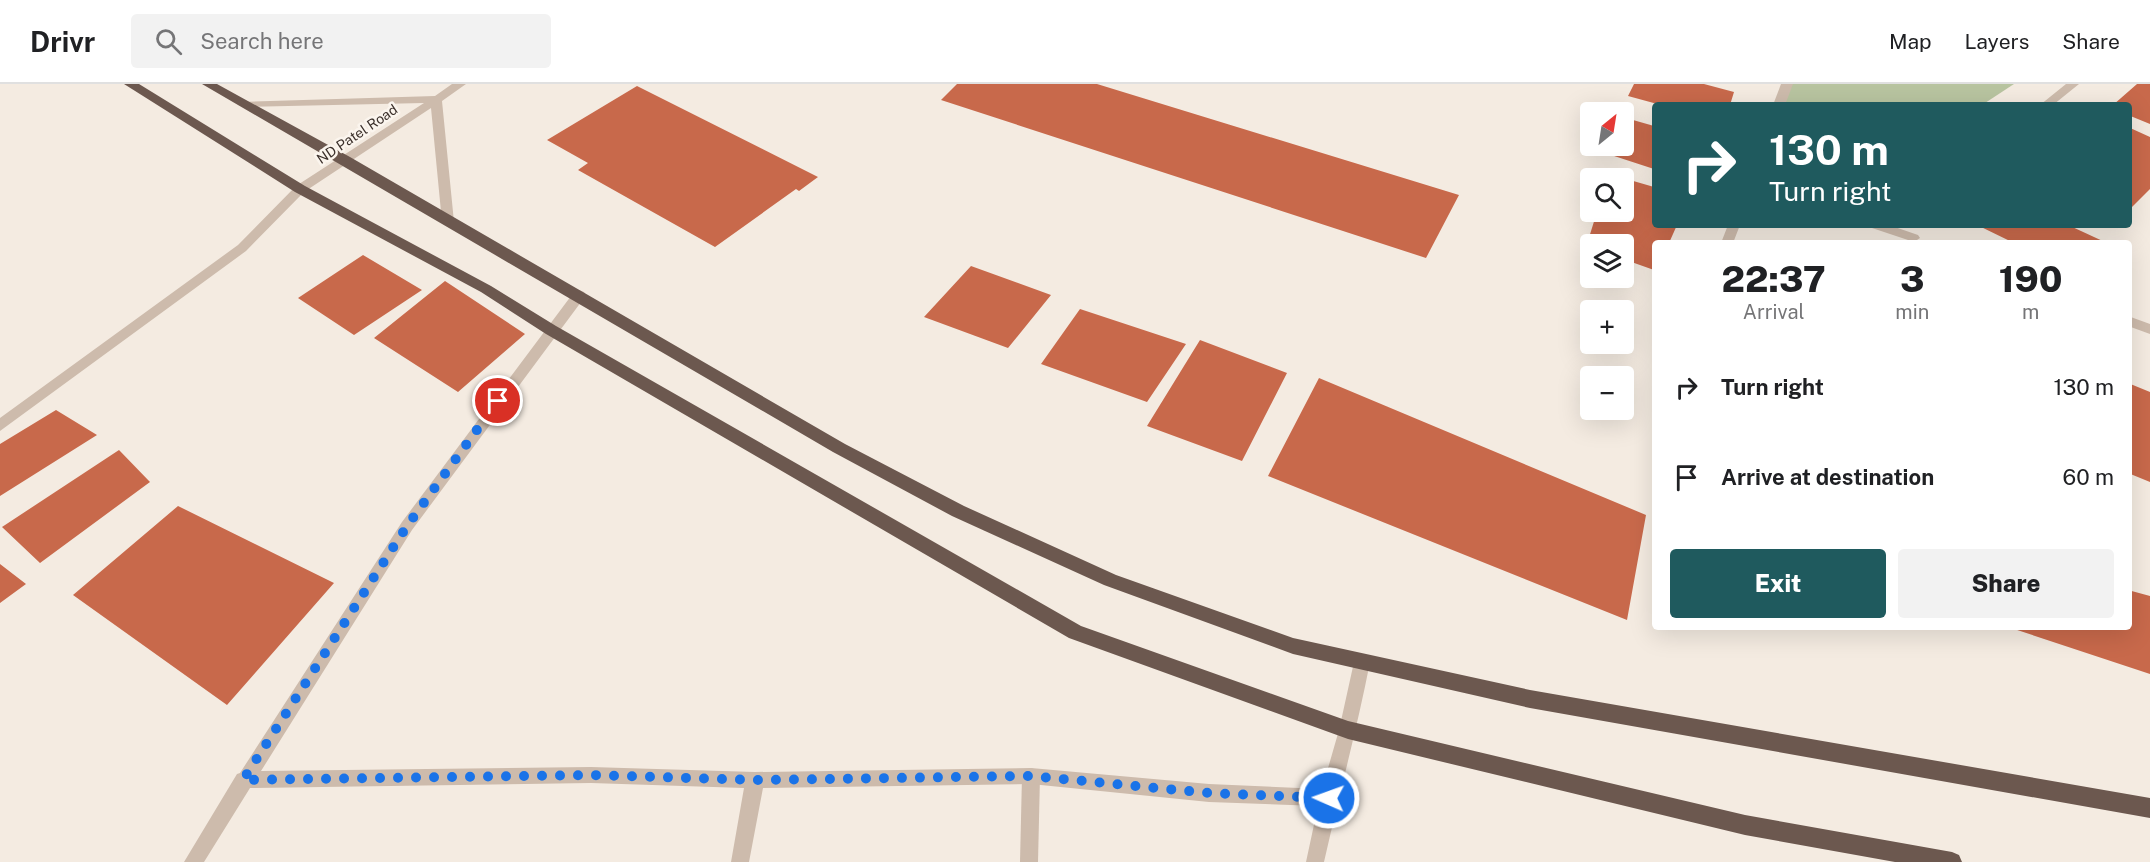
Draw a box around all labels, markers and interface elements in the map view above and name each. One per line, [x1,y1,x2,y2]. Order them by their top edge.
search box [131,14,551,68]
text: Drivr [30,25,95,58]
icon: search [152,25,185,58]
text: Search here [200,28,324,54]
text: Map [1889,29,1932,54]
text: Layers [1965,29,2029,54]
text: Share [2062,29,2120,54]
street label: ND Patel Road [314,101,400,167]
north arrow [1580,102,1634,156]
map controls [1580,102,1634,420]
text: 130 m [1769,125,1889,174]
icon: right [1670,126,1748,204]
button: search [1580,168,1634,222]
text: Turn right [1769,175,1892,207]
button: layers [1580,234,1634,288]
text: 22:37 [1722,258,1826,300]
text: 3 [1900,258,1925,300]
text: 190 [1999,258,2063,300]
button: + [1580,300,1634,354]
text: Arrival [1743,300,1805,324]
text: min [1895,300,1929,324]
text: m [2022,300,2039,324]
button: − [1580,366,1634,420]
icon: right [1670,371,1703,404]
text: Turn right [1721,374,1824,400]
text: 130 m [2053,374,2114,400]
pin [472,375,523,426]
icon: arrive [481,384,514,417]
icon: arrive [1670,461,1703,494]
text: Arrive at destination [1721,464,1934,490]
text: 60 m [2063,464,2114,490]
button: Exit [1670,549,1886,618]
button: Share [1898,549,2114,618]
position arrow [1297,766,1361,830]

